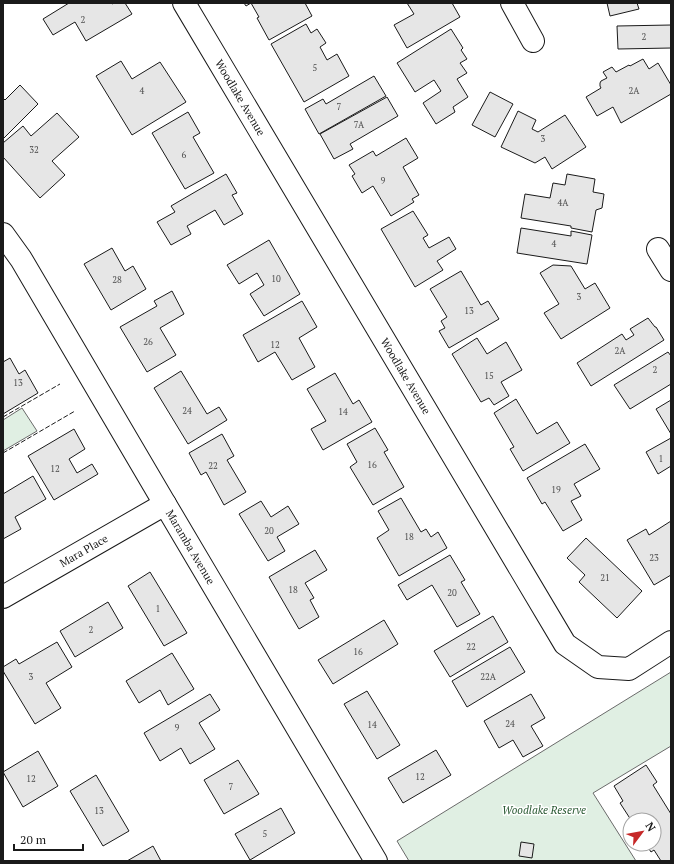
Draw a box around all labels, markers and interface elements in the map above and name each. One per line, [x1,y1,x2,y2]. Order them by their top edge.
house number: 2 [81,14,86,26]
house number: 2 [642,31,647,43]
street label: Woodlake Avenue [212,57,269,139]
house number: 5 [313,62,318,74]
house number: 4 [140,85,145,97]
house number: 2A [629,85,640,97]
house number: 7 [337,101,342,113]
house number: 7A [354,119,365,131]
house number: 3 [541,133,546,145]
house number: 32 [29,144,39,156]
house number: 6 [182,149,187,161]
house number: 9 [381,175,386,187]
house number: 4A [558,197,569,209]
house number: 4 [552,238,557,250]
house number: 10 [271,273,281,285]
house number: 28 [112,274,122,286]
house number: 3 [577,291,582,303]
house number: 13 [464,305,474,317]
street label: Woodlake Avenue [378,335,434,417]
house number: 26 [143,336,153,348]
house number: 12 [270,339,280,351]
house number: 2A [615,345,626,357]
house number: 2 [653,364,658,376]
house number: 15 [484,370,494,382]
house number: 13 [13,377,23,389]
house number: 24 [182,405,192,417]
house number: 14 [338,406,348,418]
house number: 1 [659,453,663,465]
house number: 16 [367,459,377,471]
house number: 22 [208,460,218,472]
house number: 12 [50,463,60,475]
house number: 19 [551,484,561,496]
street label: Maramba Avenue [163,507,218,587]
house number: 20 [264,525,274,537]
street label: Mara Place [57,531,111,570]
house number: 18 [404,531,414,543]
house number: 23 [649,552,659,564]
house number: 21 [600,572,610,584]
house number: 18 [288,584,298,596]
house number: 20 [447,587,457,599]
house number: 1 [156,603,160,615]
house number: 2 [89,624,94,636]
house number: 22 [466,641,476,653]
house number: 16 [353,646,363,658]
house number: 3 [29,671,34,683]
house number: 22A [480,671,497,683]
house number: 24 [505,718,515,730]
house number: 14 [367,719,377,731]
house number: 9 [175,722,180,734]
house number: 12 [415,771,425,783]
house number: 12 [26,773,36,785]
house number: 7 [229,781,234,793]
park label: Woodlake Reserve [502,803,586,817]
house number: 13 [94,805,104,817]
north arrow [622,812,662,852]
text: N [642,819,659,835]
scale bar [14,826,83,852]
house number: 5 [263,828,268,840]
text: 20 m [20,832,47,847]

